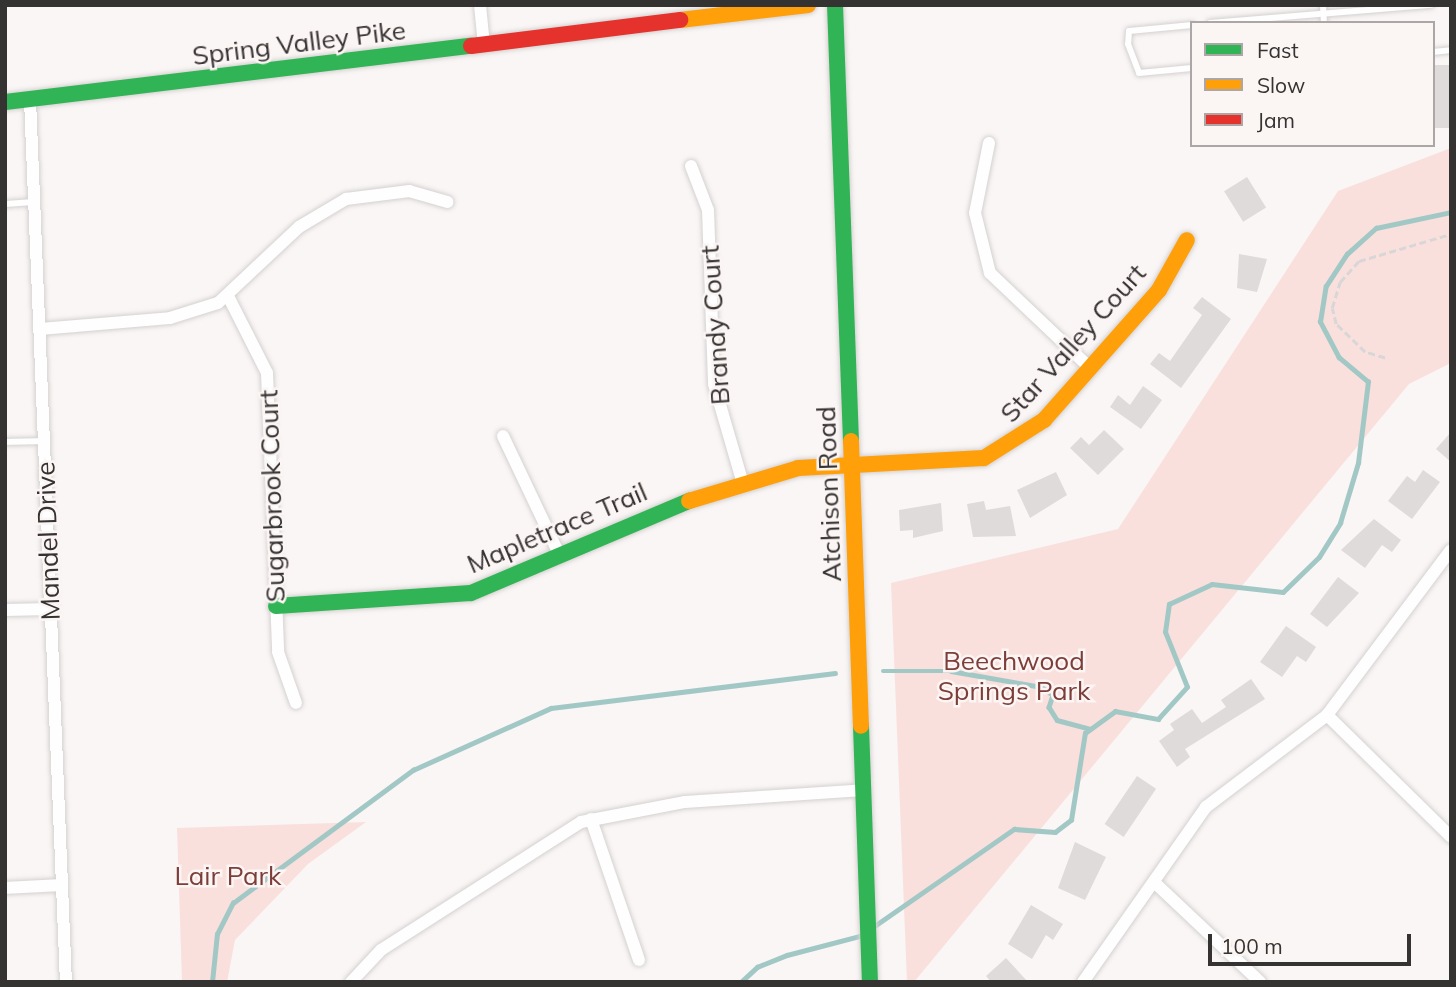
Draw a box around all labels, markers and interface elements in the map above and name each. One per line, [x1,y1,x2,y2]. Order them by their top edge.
street label: Spring Valley Pike [191,14,407,72]
legend [1190,21,1435,147]
text: Fast [1257,37,1299,63]
text: Slow [1257,72,1305,98]
text: Jam [1257,107,1295,133]
street label: Brandy Court [694,244,736,406]
street label: Star Valley Court [994,257,1152,429]
street label: Sugarbrook Court [253,389,291,603]
street label: Atchison Road [810,406,848,582]
street label: Mandel Drive [30,461,66,621]
street label: Mapletrace Trail [462,476,652,580]
park label: Beechwood Springs Park [938,645,1090,706]
park label: Lair Park [175,860,281,892]
scale bar [1211,920,1414,964]
text: 100 m [1221,933,1283,959]

